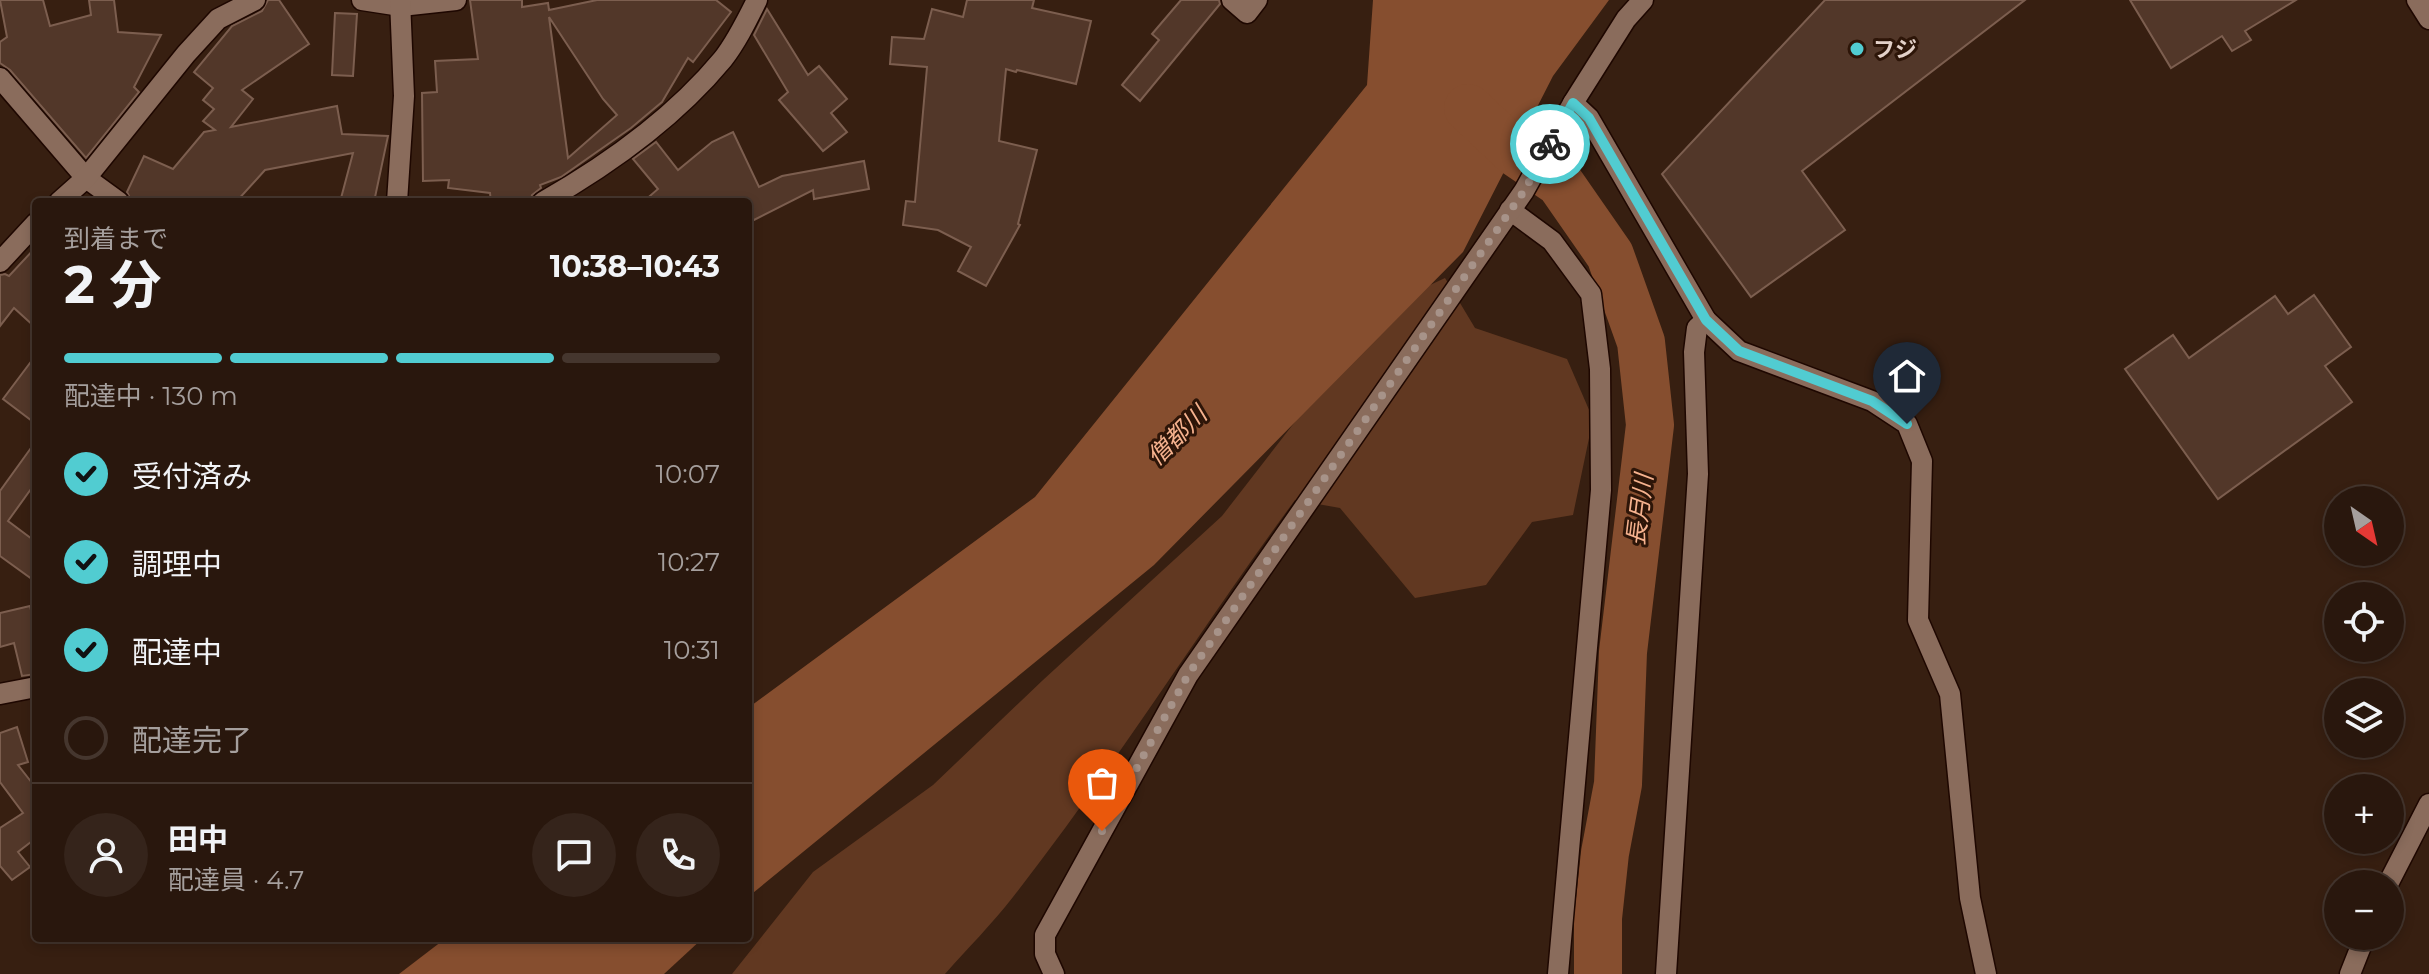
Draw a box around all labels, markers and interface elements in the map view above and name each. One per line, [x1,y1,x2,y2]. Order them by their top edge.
place label: フジ [1873,36,1917,63]
marker: フジ [1848,40,1866,58]
courier [1510,104,1590,184]
icon: bike [1528,122,1572,166]
text: 到着まで [64,223,168,255]
text: 10:38–10:43 [550,248,720,285]
text: 2 分 [64,253,161,316]
pin [1873,342,1941,424]
icon: home [1885,354,1929,398]
text: 配達中 · 130 m [64,380,238,412]
water label: 僧都川 [1141,398,1214,471]
icon: check [64,452,108,496]
text: 受付済み [132,458,252,495]
text: 10:07 [656,458,720,490]
water label: 長月川 [1621,469,1659,547]
north arrow [2324,486,2404,566]
map controls [2324,486,2404,950]
icon: check [64,540,108,584]
text: 調理中 [132,546,222,583]
text: 10:27 [658,546,720,578]
button: locate [2324,582,2404,662]
icon: check [64,628,108,672]
text: 配達中 [132,634,222,671]
text: 10:31 [664,634,720,666]
button: layers [2324,678,2404,758]
text: 配達完了 [132,722,252,759]
pin [1068,749,1136,831]
icon: bag [1080,761,1124,805]
button: + [2324,774,2404,854]
button: person [64,813,148,897]
button: chat [532,813,616,897]
button: phone [636,813,720,897]
text: 田中 [168,821,228,858]
text: 配達員 · 4.7 [168,864,304,896]
button: − [2324,870,2404,950]

